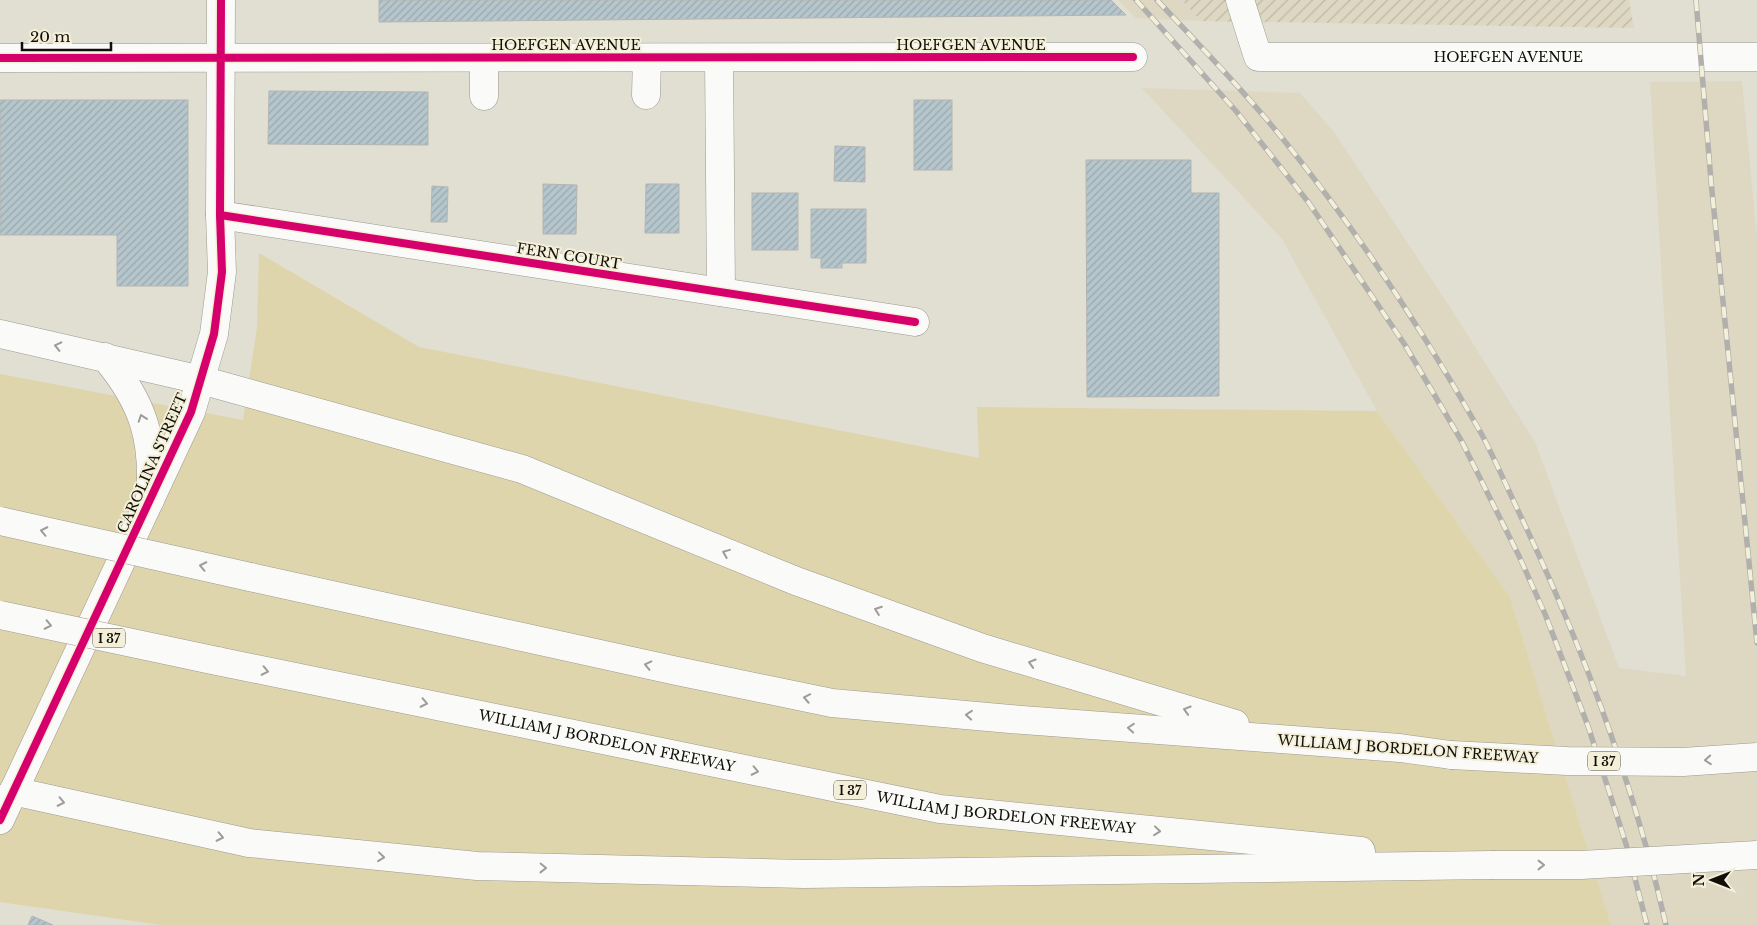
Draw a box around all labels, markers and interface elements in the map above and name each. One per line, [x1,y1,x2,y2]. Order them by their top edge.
scale bar [22,20,111,52]
text: 20 m [30,27,70,46]
street label: HOEFGEN AVENUE [491,36,641,54]
street label: HOEFGEN AVENUE [896,36,1046,54]
street label: HOEFGEN AVENUE [1433,48,1583,66]
street label: FERN COURT [515,239,623,273]
one-way arrow [53,341,62,352]
street label: CAROLINA STREET [113,390,191,536]
one-way arrow [138,414,148,423]
one-way arrow [40,526,49,537]
one-way arrow [722,548,731,559]
one-way arrow [198,561,207,572]
one-way arrow [874,606,883,616]
one-way arrow [43,619,52,630]
road number: I 37 [93,628,125,648]
one-way arrow [1028,658,1036,668]
one-way arrow [644,660,653,671]
one-way arrow [260,665,269,675]
one-way arrow [803,693,812,703]
one-way arrow [420,697,428,708]
one-way arrow [1183,705,1192,715]
street label: WILLIAM J BORDELON FREEWAY [476,706,738,776]
one-way arrow [964,710,972,721]
one-way arrow [1126,722,1134,733]
street label: WILLIAM J BORDELON FREEWAY [1276,731,1540,767]
road number: I 37 [1588,751,1620,770]
one-way arrow [1704,754,1712,765]
one-way arrow [750,765,759,776]
road number: I 37 [834,780,866,800]
street label: WILLIAM J BORDELON FREEWAY [874,787,1137,838]
one-way arrow [56,796,65,807]
one-way arrow [1154,825,1162,836]
one-way arrow [215,831,224,842]
one-way arrow [377,851,385,862]
north arrow [1687,855,1737,905]
one-way arrow [1538,860,1545,870]
one-way arrow [539,862,547,873]
text: N [1690,873,1708,887]

